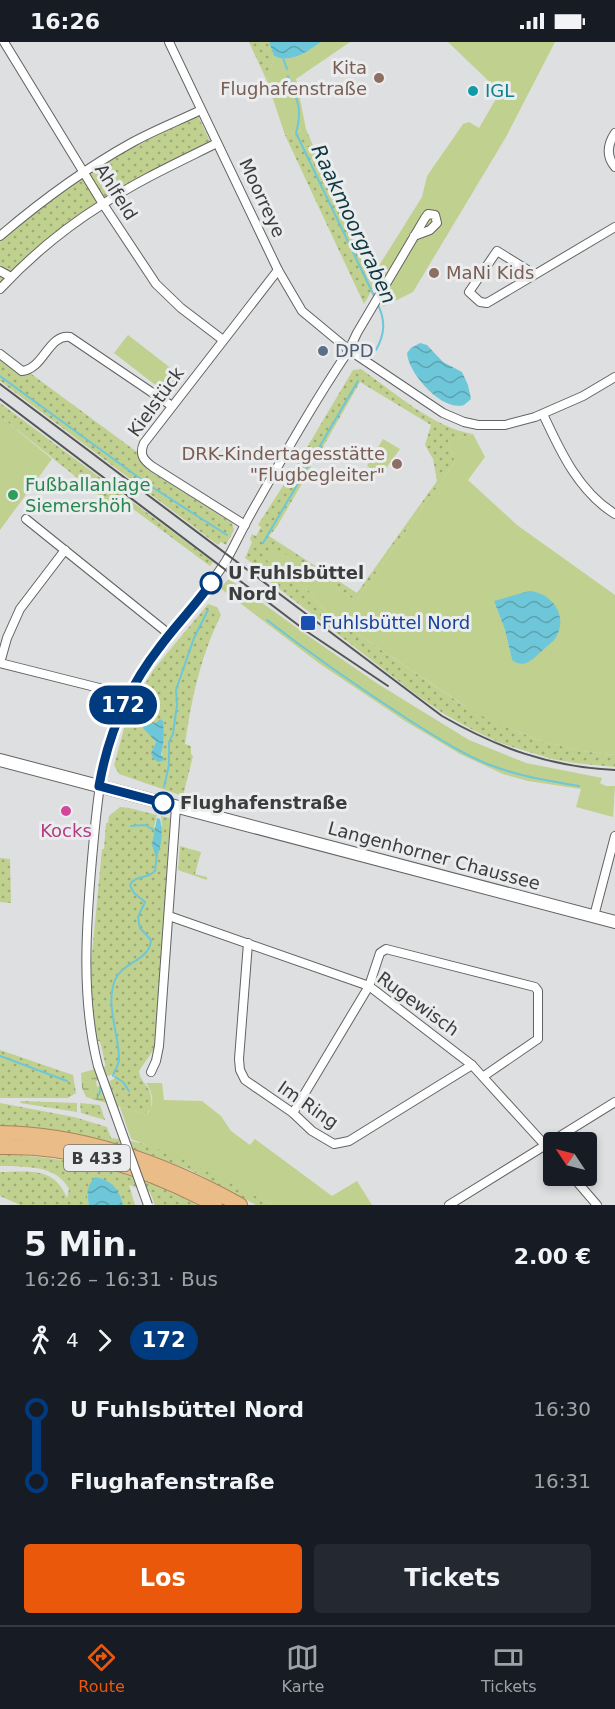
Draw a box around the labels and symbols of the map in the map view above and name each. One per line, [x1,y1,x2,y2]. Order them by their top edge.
place label: Kita Flughafenstraße [220,57,367,99]
marker: Kita Flughafenstraße [372,71,386,85]
place label: IGL [485,80,514,101]
marker: IGL [466,84,480,98]
water label: Raakmoorgraben [307,141,401,307]
street label: Moorreye [235,155,290,240]
street label: Ahlfeld [91,160,142,224]
place label: MaNi Kids [446,262,534,283]
marker: MaNi Kids [427,266,441,280]
place label: DPD [335,340,374,361]
marker: DPD [316,344,330,358]
street label: Kielstück [123,362,188,441]
place label: DRK-Kindertagesstätte "Flugbegleiter" [181,443,385,485]
marker: DRK-Kindertagesstätte "Flugbegleiter" [390,457,404,471]
place label: Fußballanlage Siemershöh [25,474,151,516]
marker: Fußballanlage Siemershöh [6,488,20,502]
place label: U Fuhlsbüttel Nord [228,562,364,604]
marker: U Fuhlsbüttel Nord [200,572,222,594]
place label: Fuhlsbüttel Nord [322,612,470,633]
marker: Fuhlsbüttel Nord [299,614,317,632]
line badge: 172 [88,686,158,724]
marker: Flughafenstraße [152,792,174,814]
place label: Flughafenstraße [180,792,347,813]
marker: Kocks [59,804,73,818]
street label: Langenhorner Chaussee [326,817,543,894]
place label: Kocks [40,820,92,841]
street label: Rugewisch [373,967,463,1040]
street label: Im Ring [274,1076,343,1133]
north arrow [543,1132,597,1186]
road number: B 433 [64,1145,130,1171]

